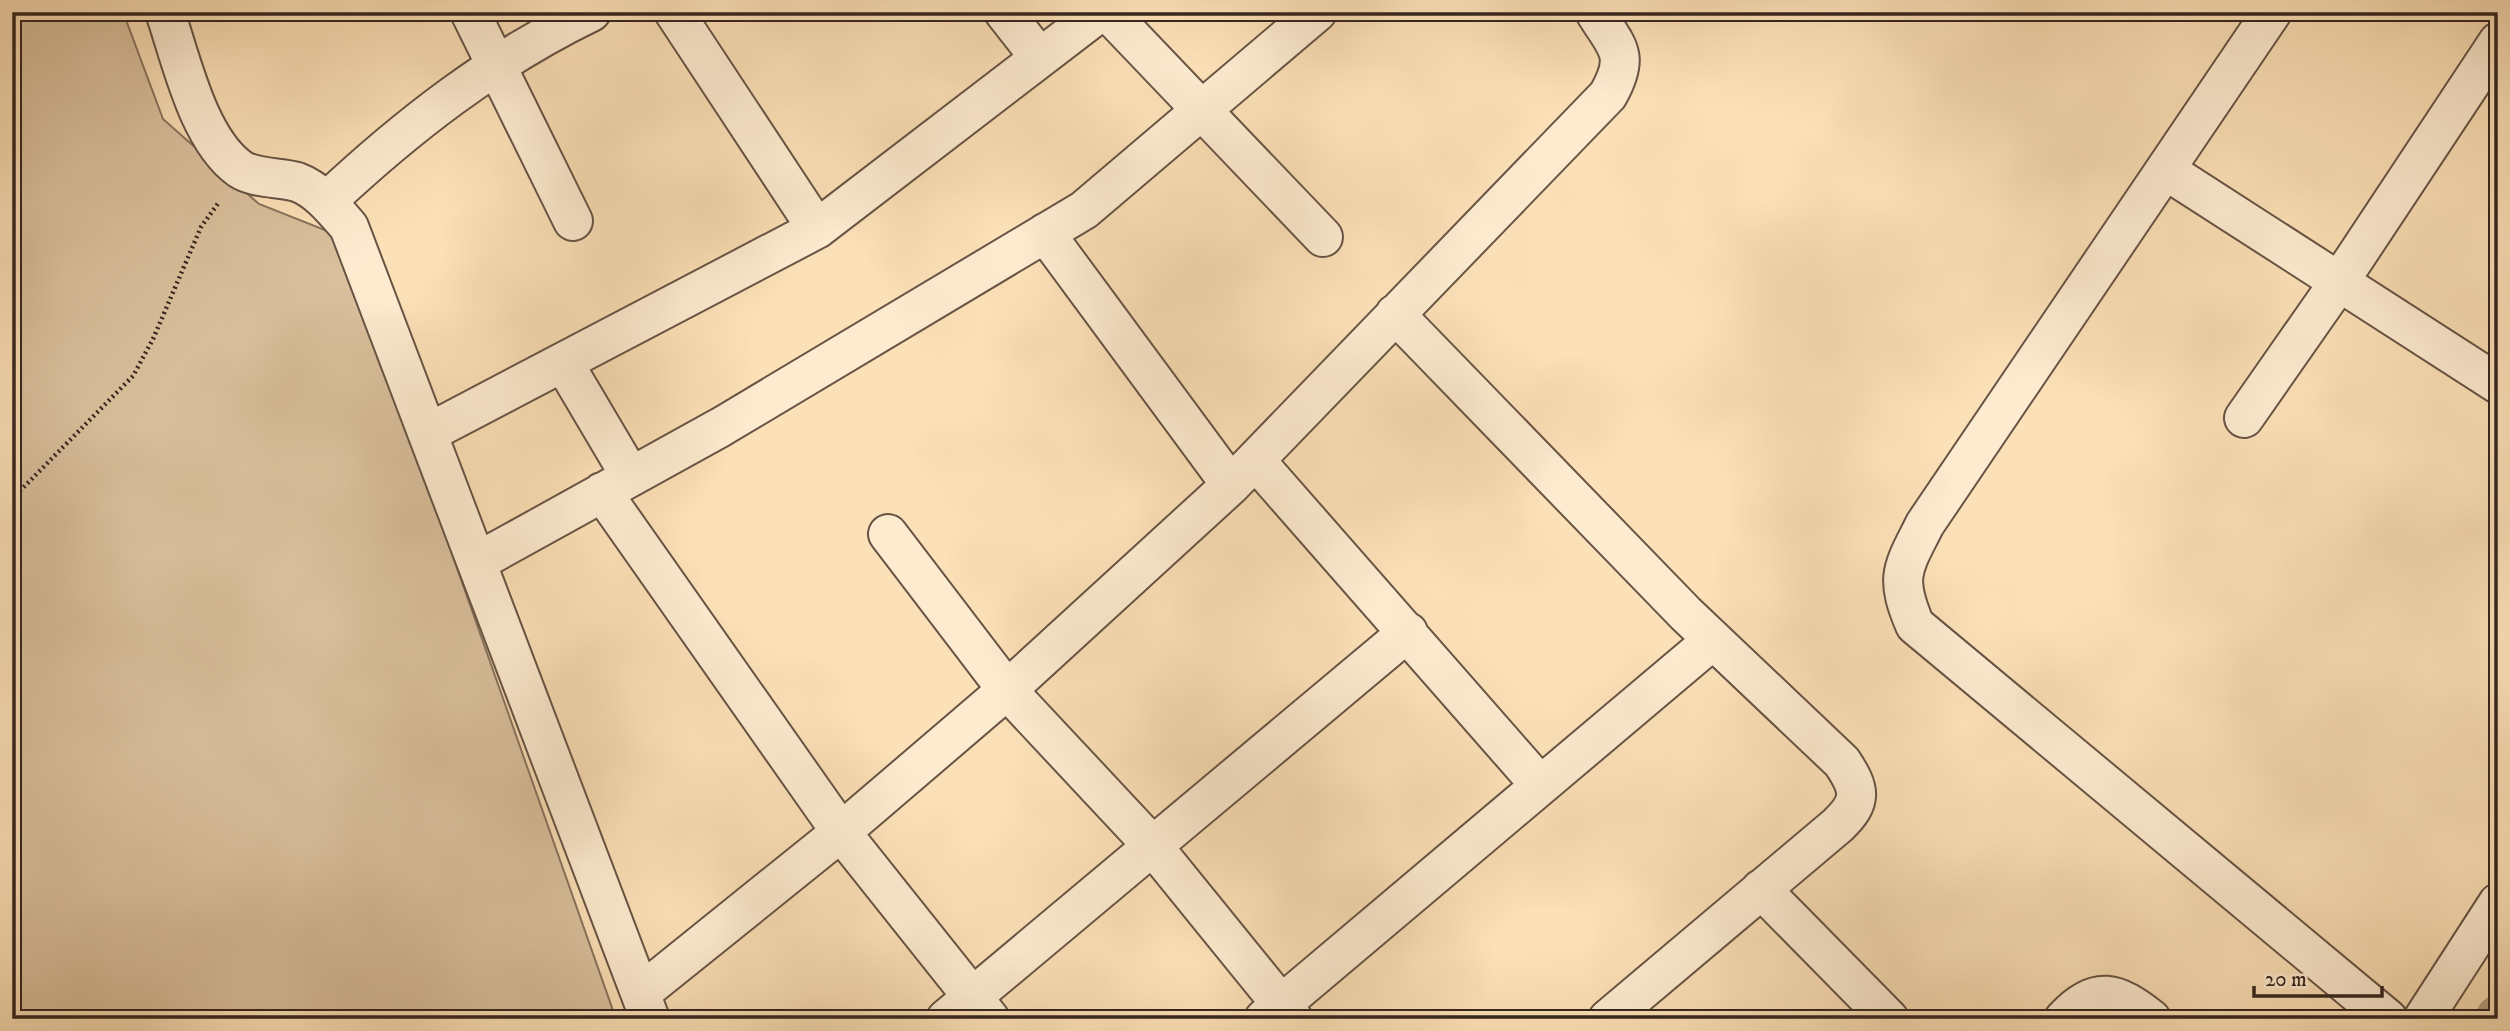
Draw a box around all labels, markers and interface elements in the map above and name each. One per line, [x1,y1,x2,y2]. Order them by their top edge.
scale bar [2254,954,2382,998]
text: 20 m [2265,967,2307,993]

